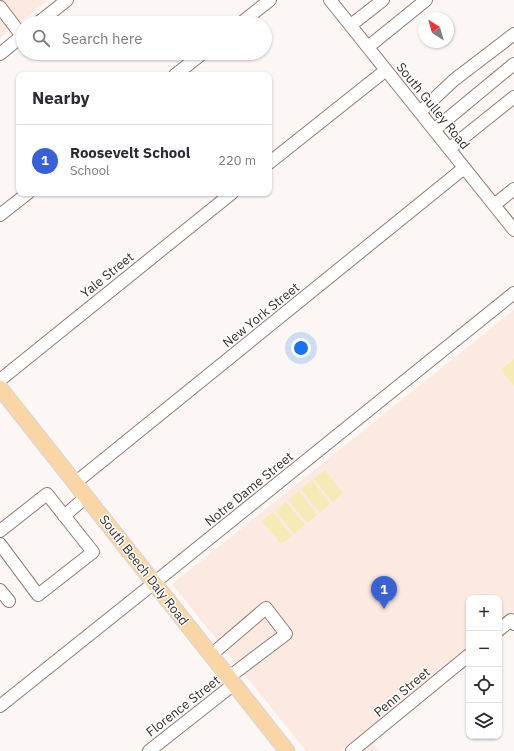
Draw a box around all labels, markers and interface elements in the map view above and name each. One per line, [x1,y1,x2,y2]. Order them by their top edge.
north arrow [418,12,454,48]
search box [16,16,272,60]
icon: search [30,27,52,49]
text: Search here [62,29,142,48]
street label: South Gulley Road [393,59,473,153]
text: Nearby [32,87,90,109]
text: Roosevelt School [70,143,190,162]
text: 1 [41,152,49,169]
text: 220 m [218,152,256,169]
text: School [70,162,110,179]
street label: Yale Street [77,248,137,302]
street label: New York Street [219,279,303,351]
your location [291,338,311,358]
street label: Notre Dame Street [201,448,297,530]
street label: South Beech Daly Road [96,511,192,629]
pin: 1 [371,576,397,609]
map controls [466,595,502,739]
button: + [466,595,502,631]
button: − [466,631,502,667]
street label: Penn Street [370,664,434,720]
button: locate [466,667,502,703]
street label: Florence Street [142,672,224,740]
button: layers [466,703,502,739]

